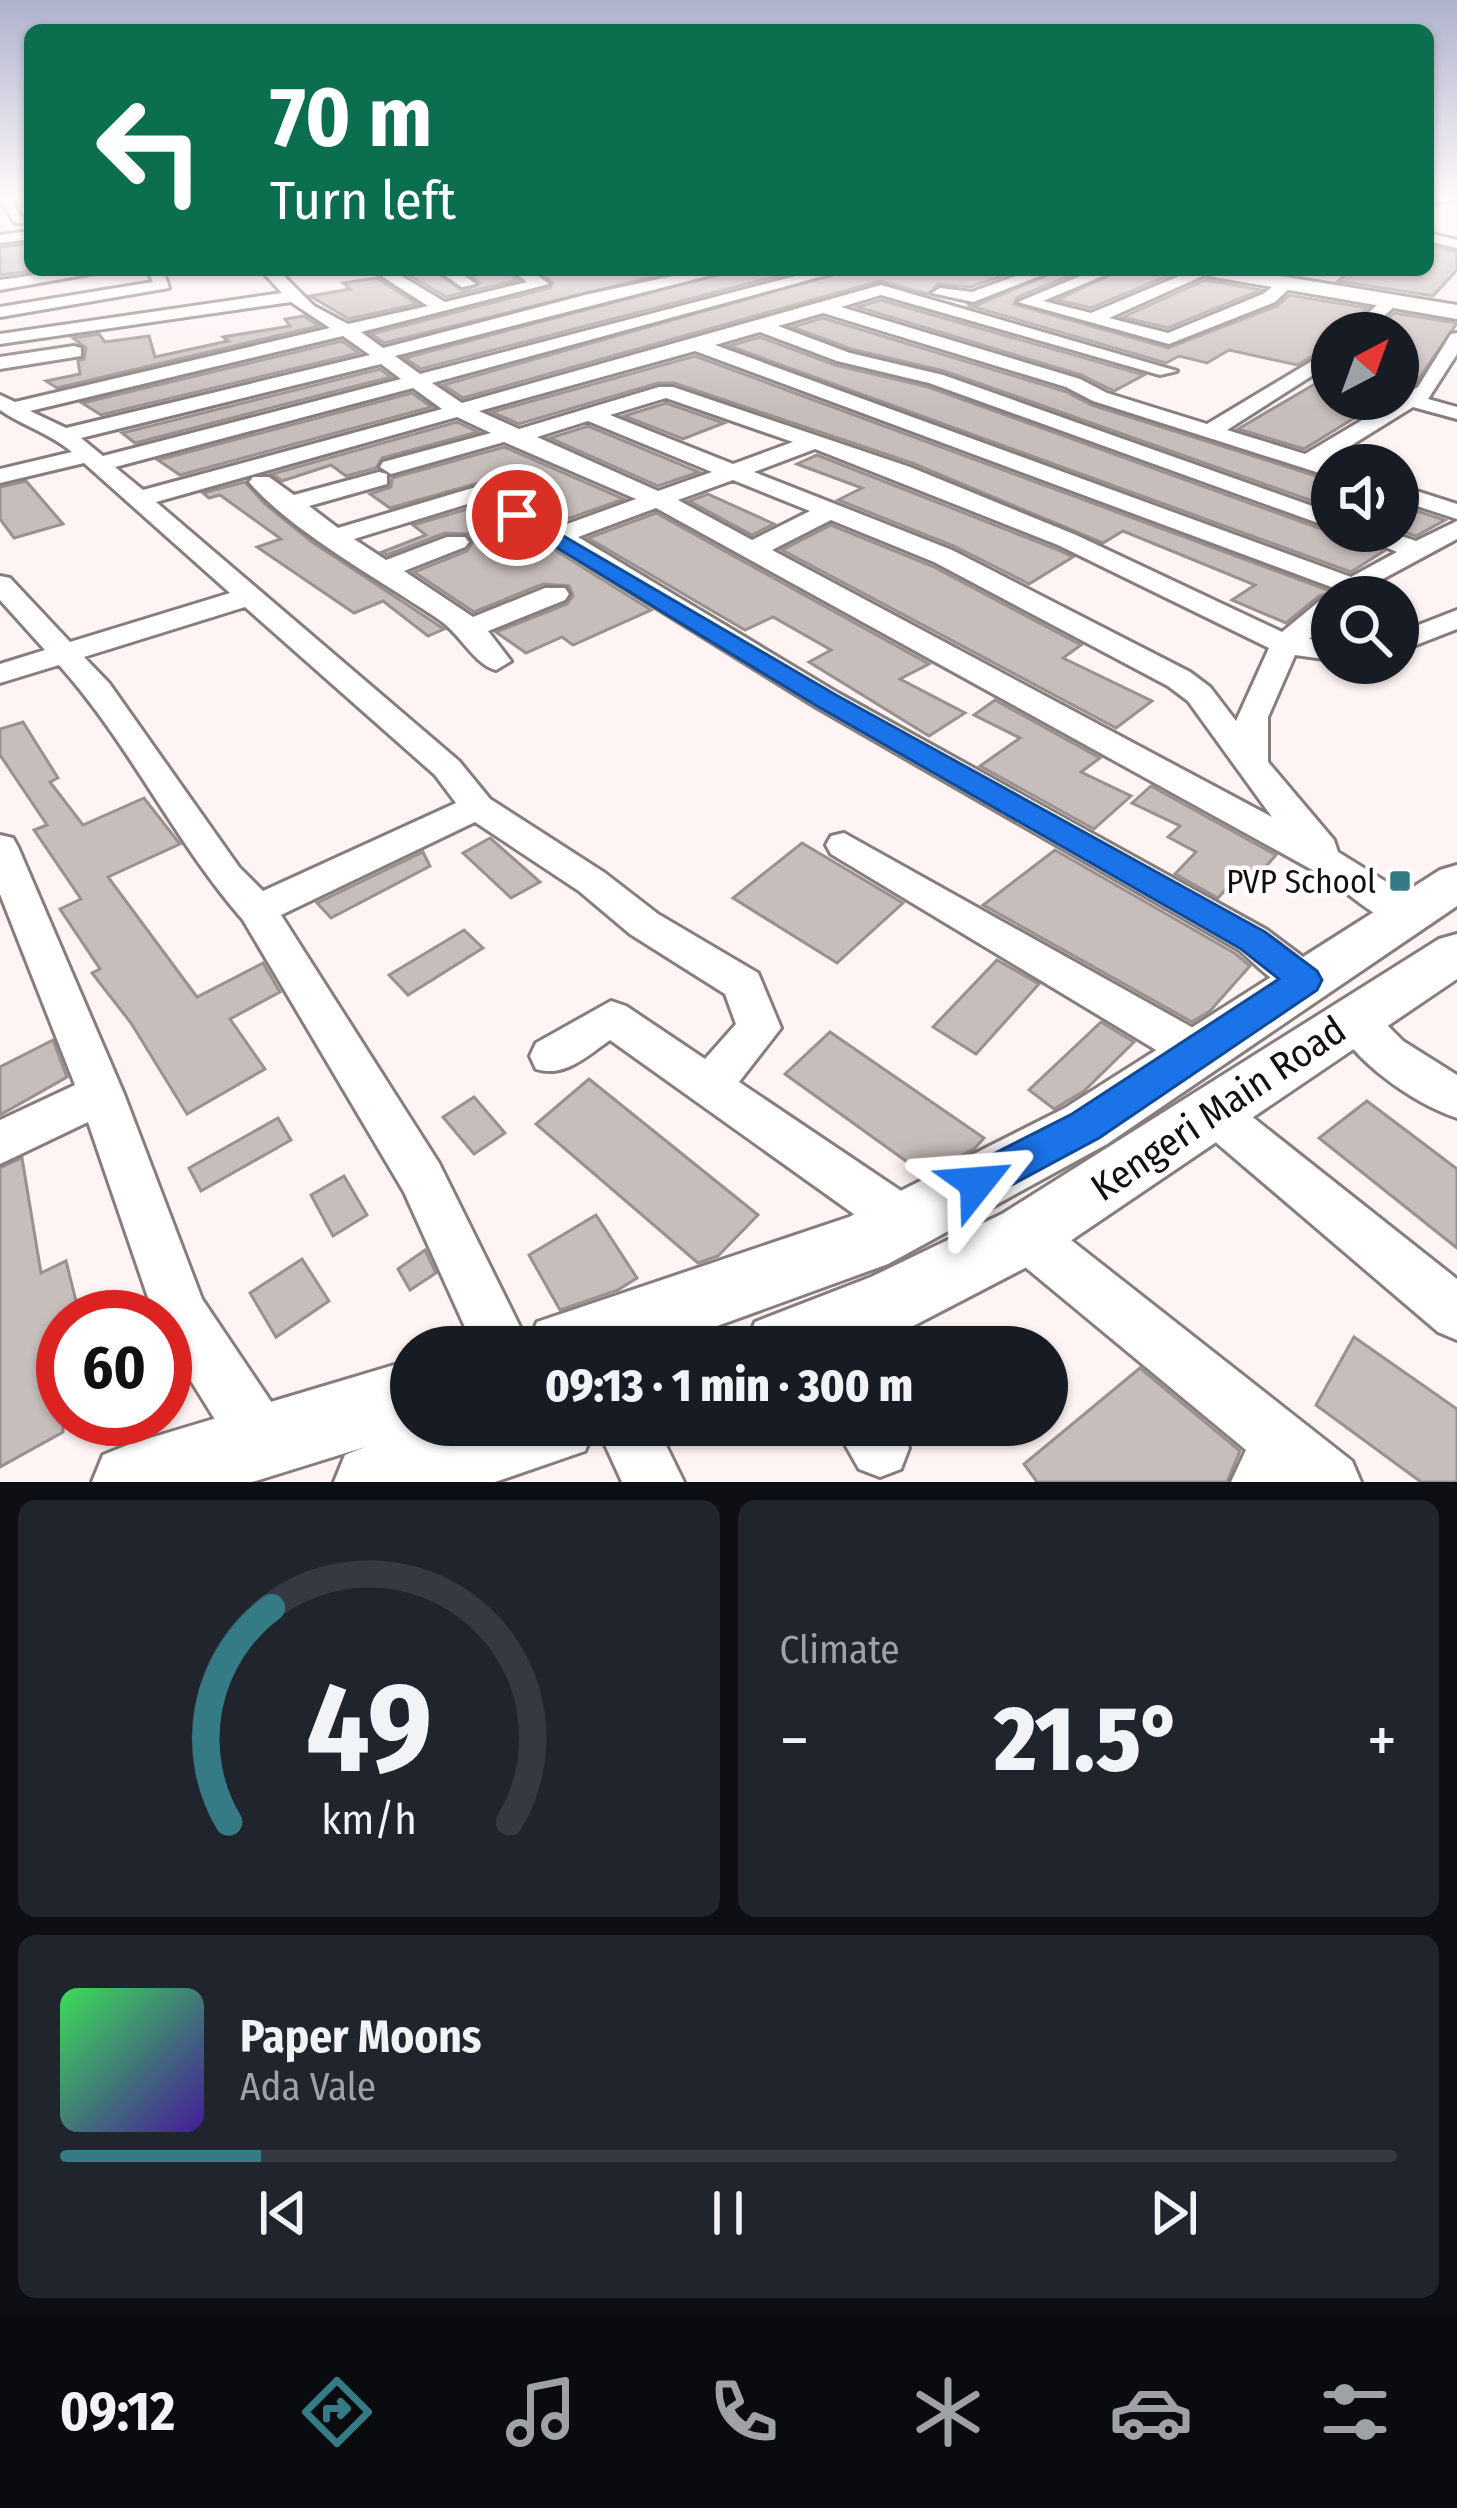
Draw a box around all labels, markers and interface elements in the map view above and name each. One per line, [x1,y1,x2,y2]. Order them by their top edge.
text: 70 m [270,67,432,168]
icon: left [72,72,228,228]
text: Turn left [270,169,456,233]
north arrow [1311,312,1419,420]
map controls [1311,312,1419,684]
button: sound [1311,444,1419,552]
pin [466,464,568,566]
icon: arrive [484,482,550,548]
button: search [1311,576,1419,684]
place label: PVP School [1226,862,1376,902]
marker: PVP School [1387,868,1413,894]
street label: Kengeri Main Road [1083,1007,1354,1211]
position arrow [914,1120,1040,1246]
speed limit sign: 60 [36,1290,192,1446]
text: 09:13 · 1 min · 300 m [545,1359,913,1413]
text: Climate [780,1627,900,1673]
text: 49 [306,1654,432,1804]
text: 21.5° [994,1686,1182,1794]
text: − [780,1701,809,1780]
text: + [1367,1701,1397,1780]
text: km/h [321,1793,417,1844]
text: Paper Moons [240,2010,482,2064]
text: Ada Vale [240,2064,376,2110]
icon: previous [250,2180,316,2246]
icon: pause [695,2180,761,2246]
icon: next [1141,2180,1207,2246]
icon: directions [295,2370,379,2454]
icon: music [499,2370,583,2454]
icon: phone [702,2370,786,2454]
icon: climate [906,2370,990,2454]
icon: car [1109,2370,1193,2454]
icon: filters [1313,2370,1397,2454]
text: 09:12 [60,2380,175,2444]

